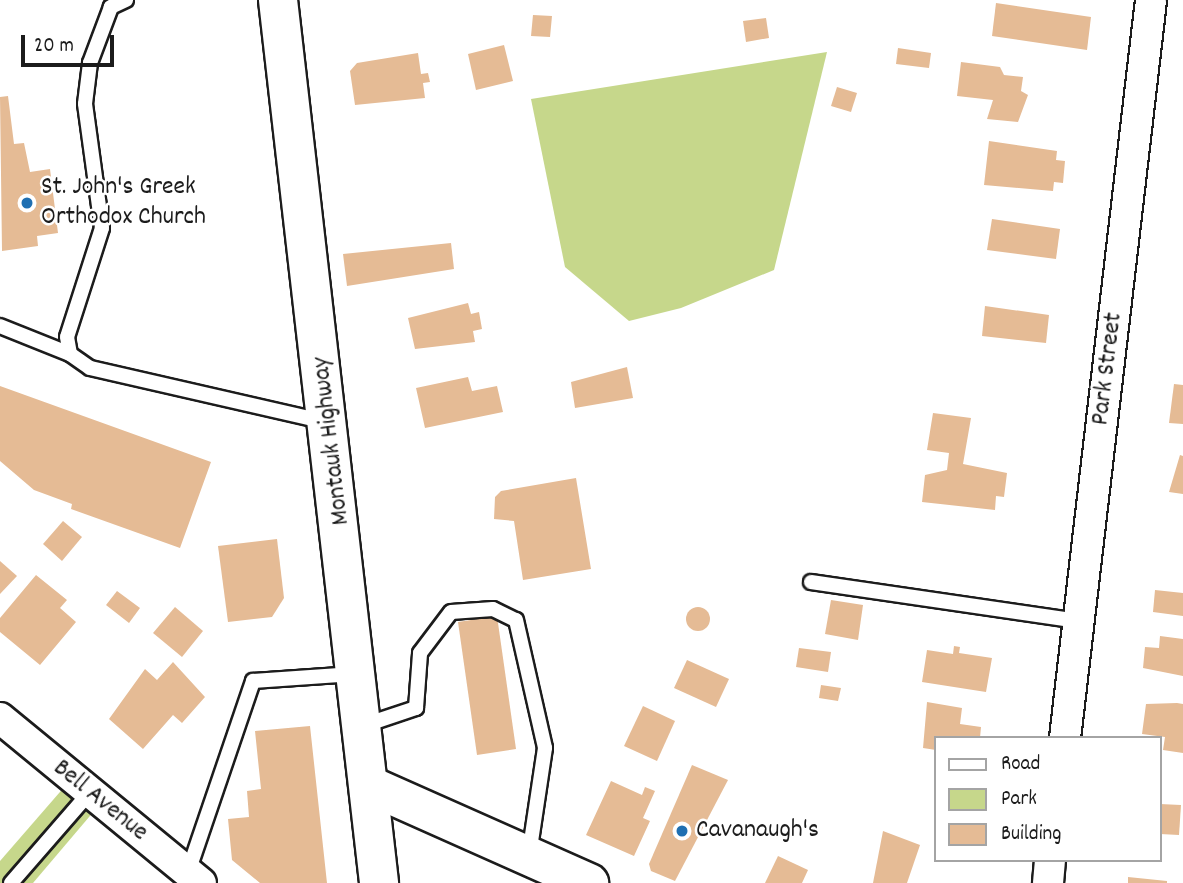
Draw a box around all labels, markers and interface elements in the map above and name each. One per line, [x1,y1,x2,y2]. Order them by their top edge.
scale bar [24,21,117,65]
text: 20 m [34,32,74,62]
place label: St. John's Greek Orthodox Church [41,172,206,234]
marker: St. John's Greek Orthodox Church [19,195,35,211]
street label: Park Street [1086,311,1130,427]
street label: Montauk Highway [306,355,358,527]
legend [934,736,1162,862]
text: Road [1001,750,1040,780]
street label: Bell Avenue [46,753,154,849]
text: Park [1001,785,1037,815]
place label: Cavanaugh's [696,815,819,847]
text: Building [1001,820,1061,850]
marker: Cavanaugh's [674,823,690,839]

